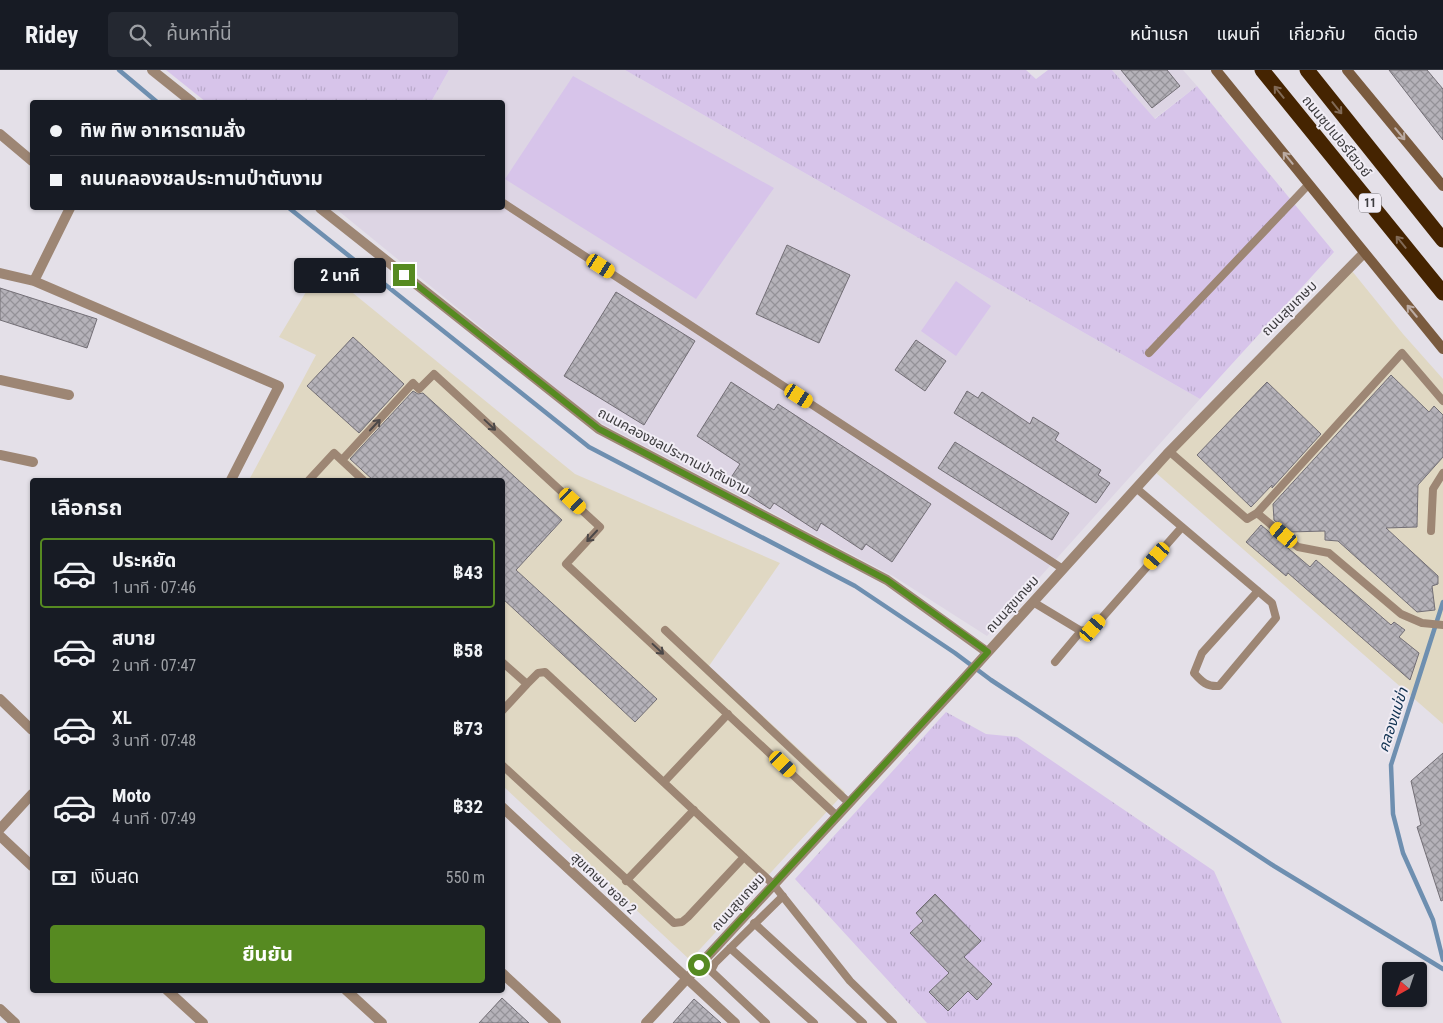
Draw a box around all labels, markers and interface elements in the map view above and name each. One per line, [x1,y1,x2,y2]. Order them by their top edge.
search box [108,12,458,57]
text: Ridey [25,21,78,49]
icon: search [126,21,154,49]
text: ค้นหาที่นี่ [166,22,232,45]
text: หน้าแรก [1130,23,1188,44]
text: แผนที่ [1216,23,1260,44]
text: เกี่ยวกับ [1288,23,1346,44]
text: ติดต่อ [1374,23,1418,44]
one-way arrow [1274,85,1285,98]
street label: ถนนซุปเปอร์ไฮเวย์ [1298,92,1375,181]
one-way arrow [1332,101,1343,114]
text: ทิพ ทิพ อาหารตามสั่ง [80,119,246,142]
one-way arrow [1395,128,1406,141]
one-way arrow [1282,152,1293,165]
text: ถนนคลองชลประทานป่าตันงาม [80,167,323,190]
road number: 11 [1359,194,1381,212]
one-way arrow [1396,236,1407,249]
car [584,252,617,280]
callout: 2 นาที [294,258,386,292]
route end [393,264,415,286]
text: 2 นาที [320,266,360,285]
street label: ถนนสุขเกษม [1258,277,1321,340]
one-way arrow [1406,305,1418,318]
car [782,382,815,410]
street label: ถนนคลองชลประทานป่าตันงาม [595,404,753,498]
one-way arrow [369,418,381,431]
one-way arrow [484,419,497,431]
car [556,485,589,517]
text: เลือกรถ [50,495,123,520]
car [1267,520,1300,550]
one-way arrow [586,530,598,543]
car [1141,540,1172,572]
text: ประหยัด [112,549,176,572]
icon: car [52,551,97,596]
text: ฿43 [453,561,483,584]
street label: ถนนสุขเกษม [982,572,1043,637]
text: 1 นาที · 07:46 [112,578,196,597]
car [1077,612,1108,644]
text: สบาย [112,627,156,650]
icon: car [52,629,97,674]
text: ฿58 [453,639,483,662]
one-way arrow [651,643,664,655]
text: 2 นาที · 07:47 [112,656,196,675]
water label: คลองแม่ข่า [1374,685,1412,754]
text: XL [112,706,132,729]
icon: car [52,707,97,752]
text: ฿73 [453,717,483,740]
text: 3 นาที · 07:48 [112,731,196,750]
car [766,748,799,780]
text: Moto [112,784,151,807]
icon: car [52,785,97,830]
text: ฿32 [453,795,483,818]
text: 4 นาที · 07:49 [112,809,196,828]
street label: สุขเกษม ซอย 2 [567,849,640,918]
icon: cash [50,864,78,892]
text: เงินสด [90,865,139,888]
text: 550 m [446,868,485,887]
street label: ถนนสุขเกษม [708,870,769,935]
button: ยืนยัน [50,925,485,983]
route start [688,954,710,976]
north arrow [1382,962,1428,1008]
map controls [1382,962,1427,1007]

